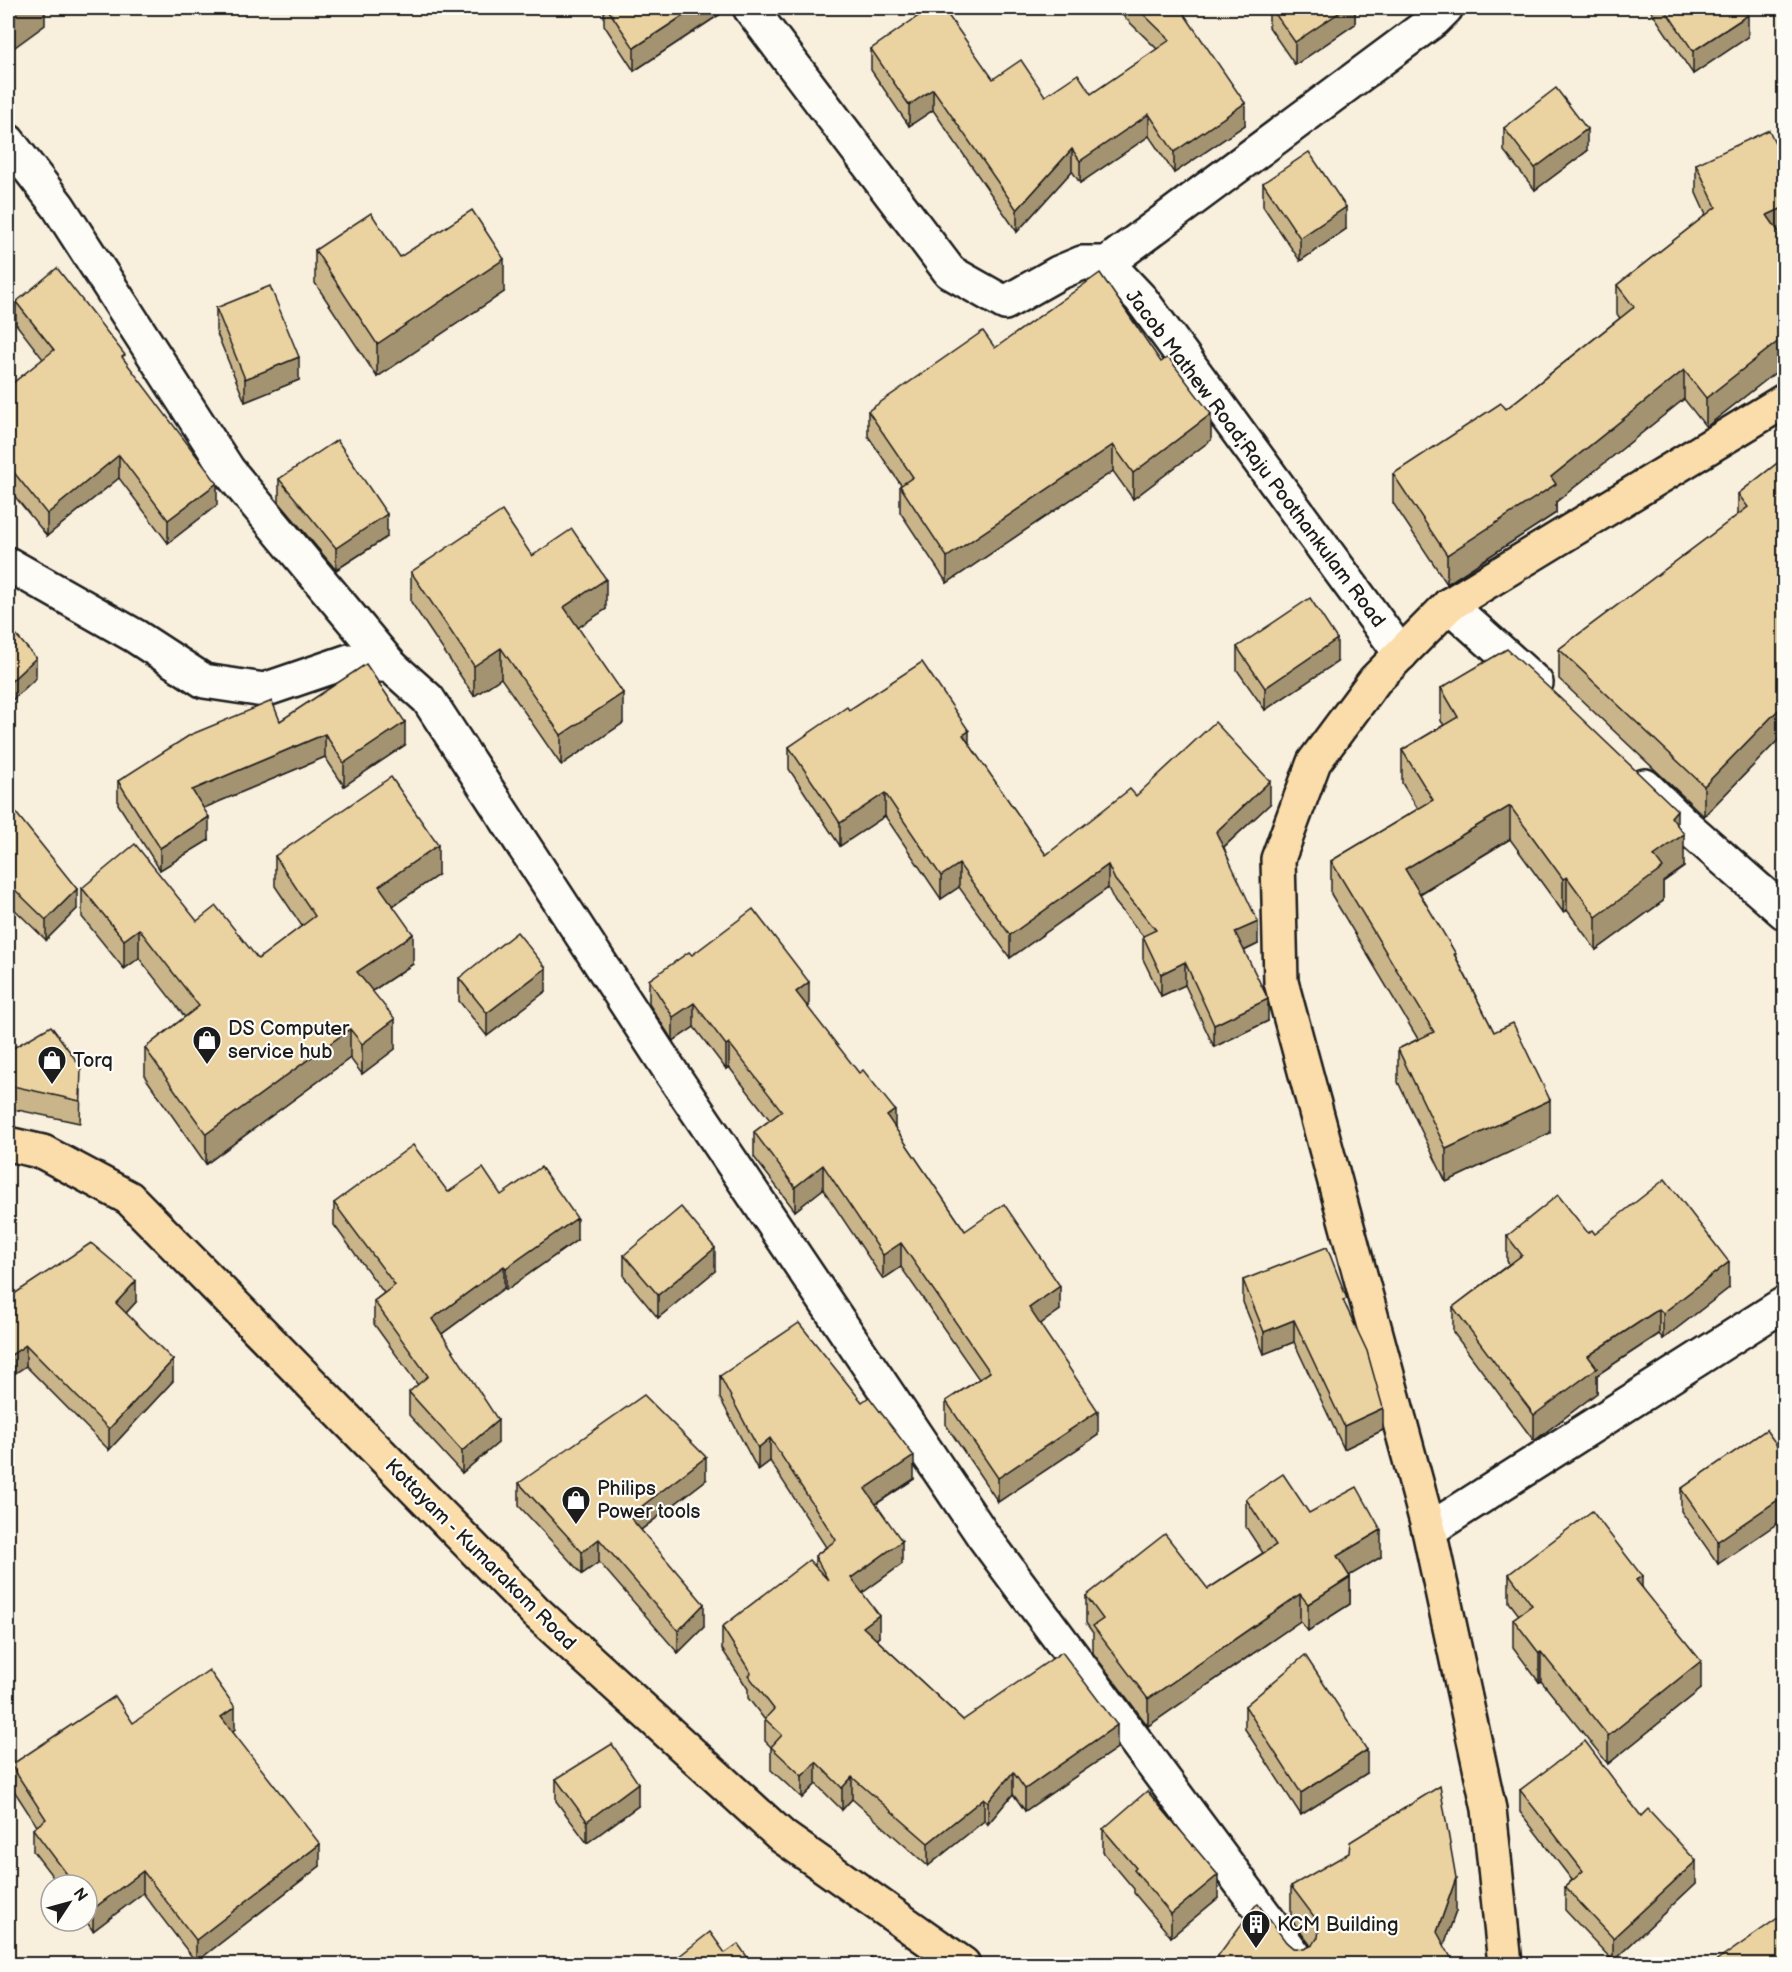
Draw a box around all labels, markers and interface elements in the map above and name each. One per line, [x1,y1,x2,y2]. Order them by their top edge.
street label: Jacob Mathew Road;Raju Poothankulam Road [1120,285,1390,632]
place label: DS Computer service hub [228,1017,350,1064]
shop icon: DS Computer service hub [191,1024,223,1066]
shop icon: Torq [36,1044,68,1086]
place label: Torq [73,1049,113,1073]
street label: Kottayam - Kumarakom Road [380,1454,581,1655]
place label: Philips Power tools [597,1477,700,1524]
shop icon: Philips Power tools [560,1484,592,1526]
north arrow [39,1873,99,1933]
text: N [69,1885,91,1906]
building icon: KCM Building [1240,1908,1272,1950]
place label: KCM Building [1277,1913,1398,1937]

